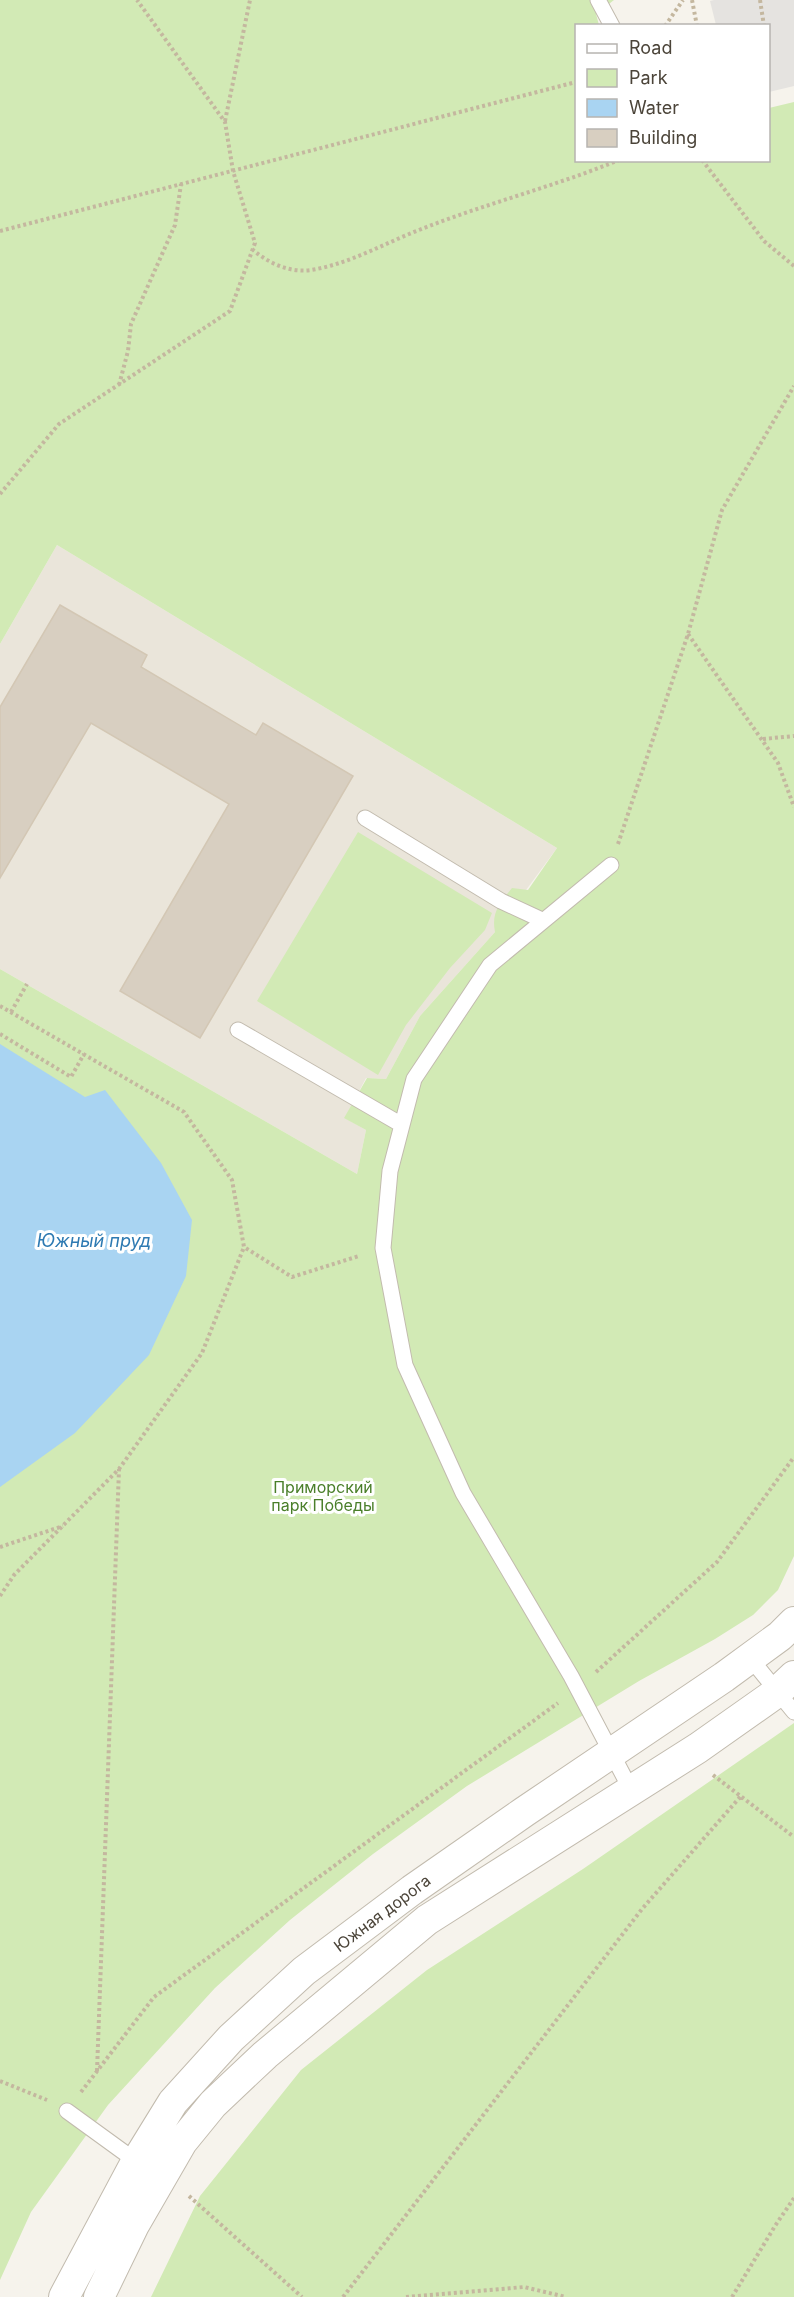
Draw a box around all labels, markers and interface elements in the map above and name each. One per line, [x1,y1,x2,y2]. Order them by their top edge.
legend [575,24,770,162]
text: Road [629,37,672,58]
text: Park [629,67,668,88]
text: Water [629,97,679,118]
text: Building [629,127,697,148]
water label: Южный пруд [37,1230,151,1251]
park label: Приморский парк Победы [271,1477,375,1515]
street label: Южная дорога [330,1870,434,1956]

